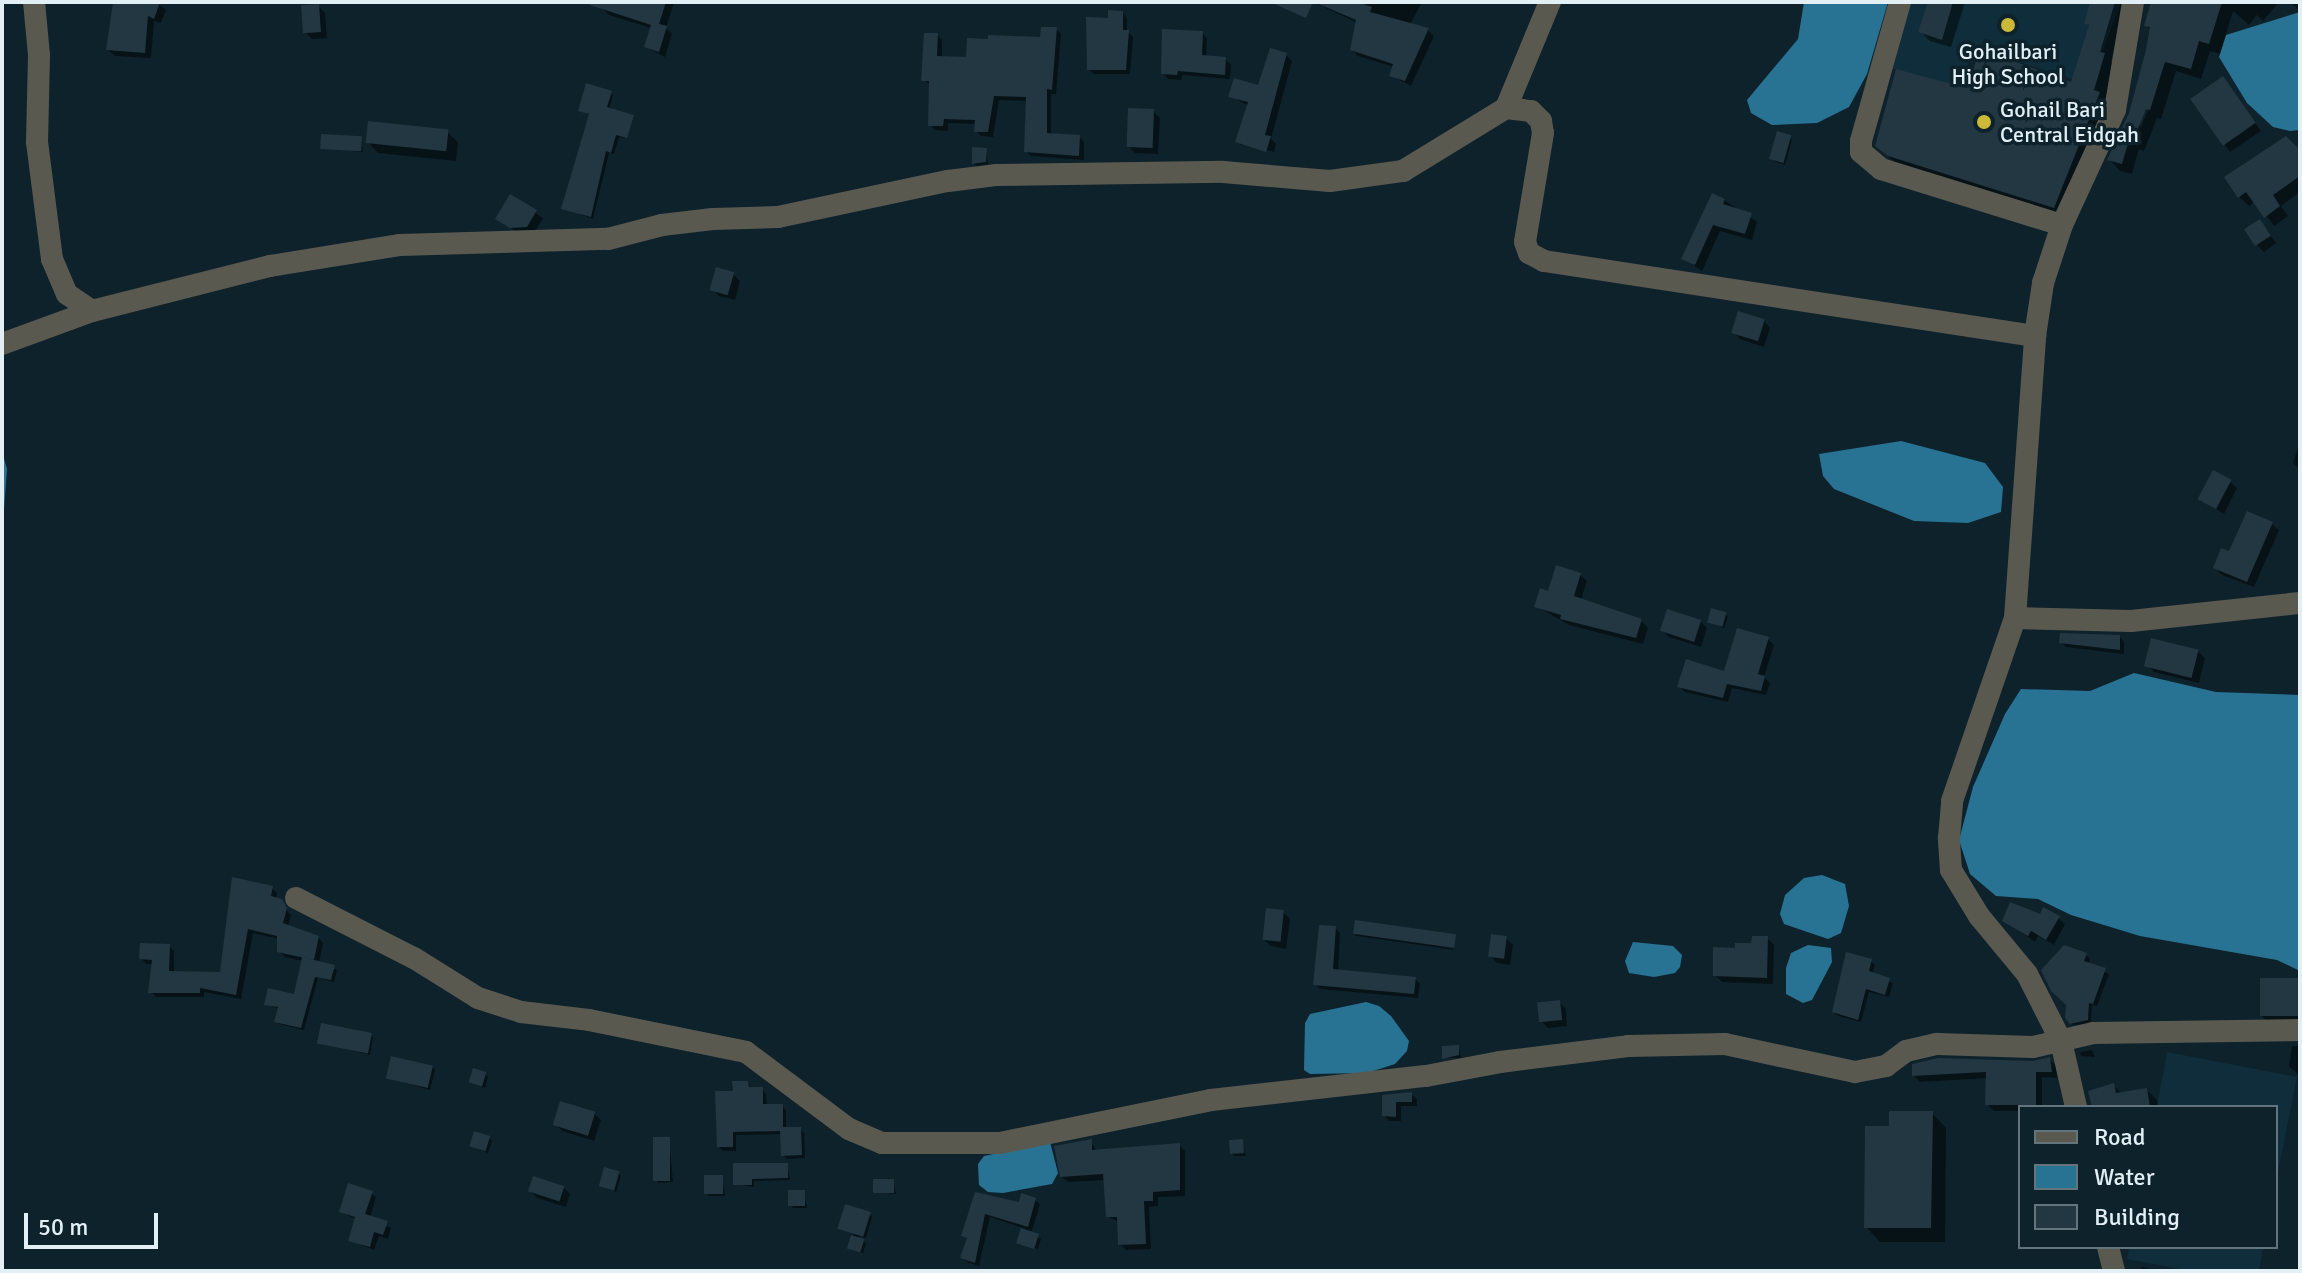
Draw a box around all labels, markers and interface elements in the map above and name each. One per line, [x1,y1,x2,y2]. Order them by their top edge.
marker: Gohailbari High School [1999,16,2017,34]
place label: Gohailbari High School [1951,38,2065,90]
place label: Gohail Bari Central Eidgah [2000,96,2139,148]
marker: Gohail Bari Central Eidgah [1975,113,1993,131]
legend [2018,1105,2278,1249]
text: Road [2094,1122,2145,1152]
text: Water [2094,1162,2154,1192]
scale bar [28,1197,162,1247]
text: Building [2094,1202,2180,1232]
text: 50 m [38,1212,88,1242]

